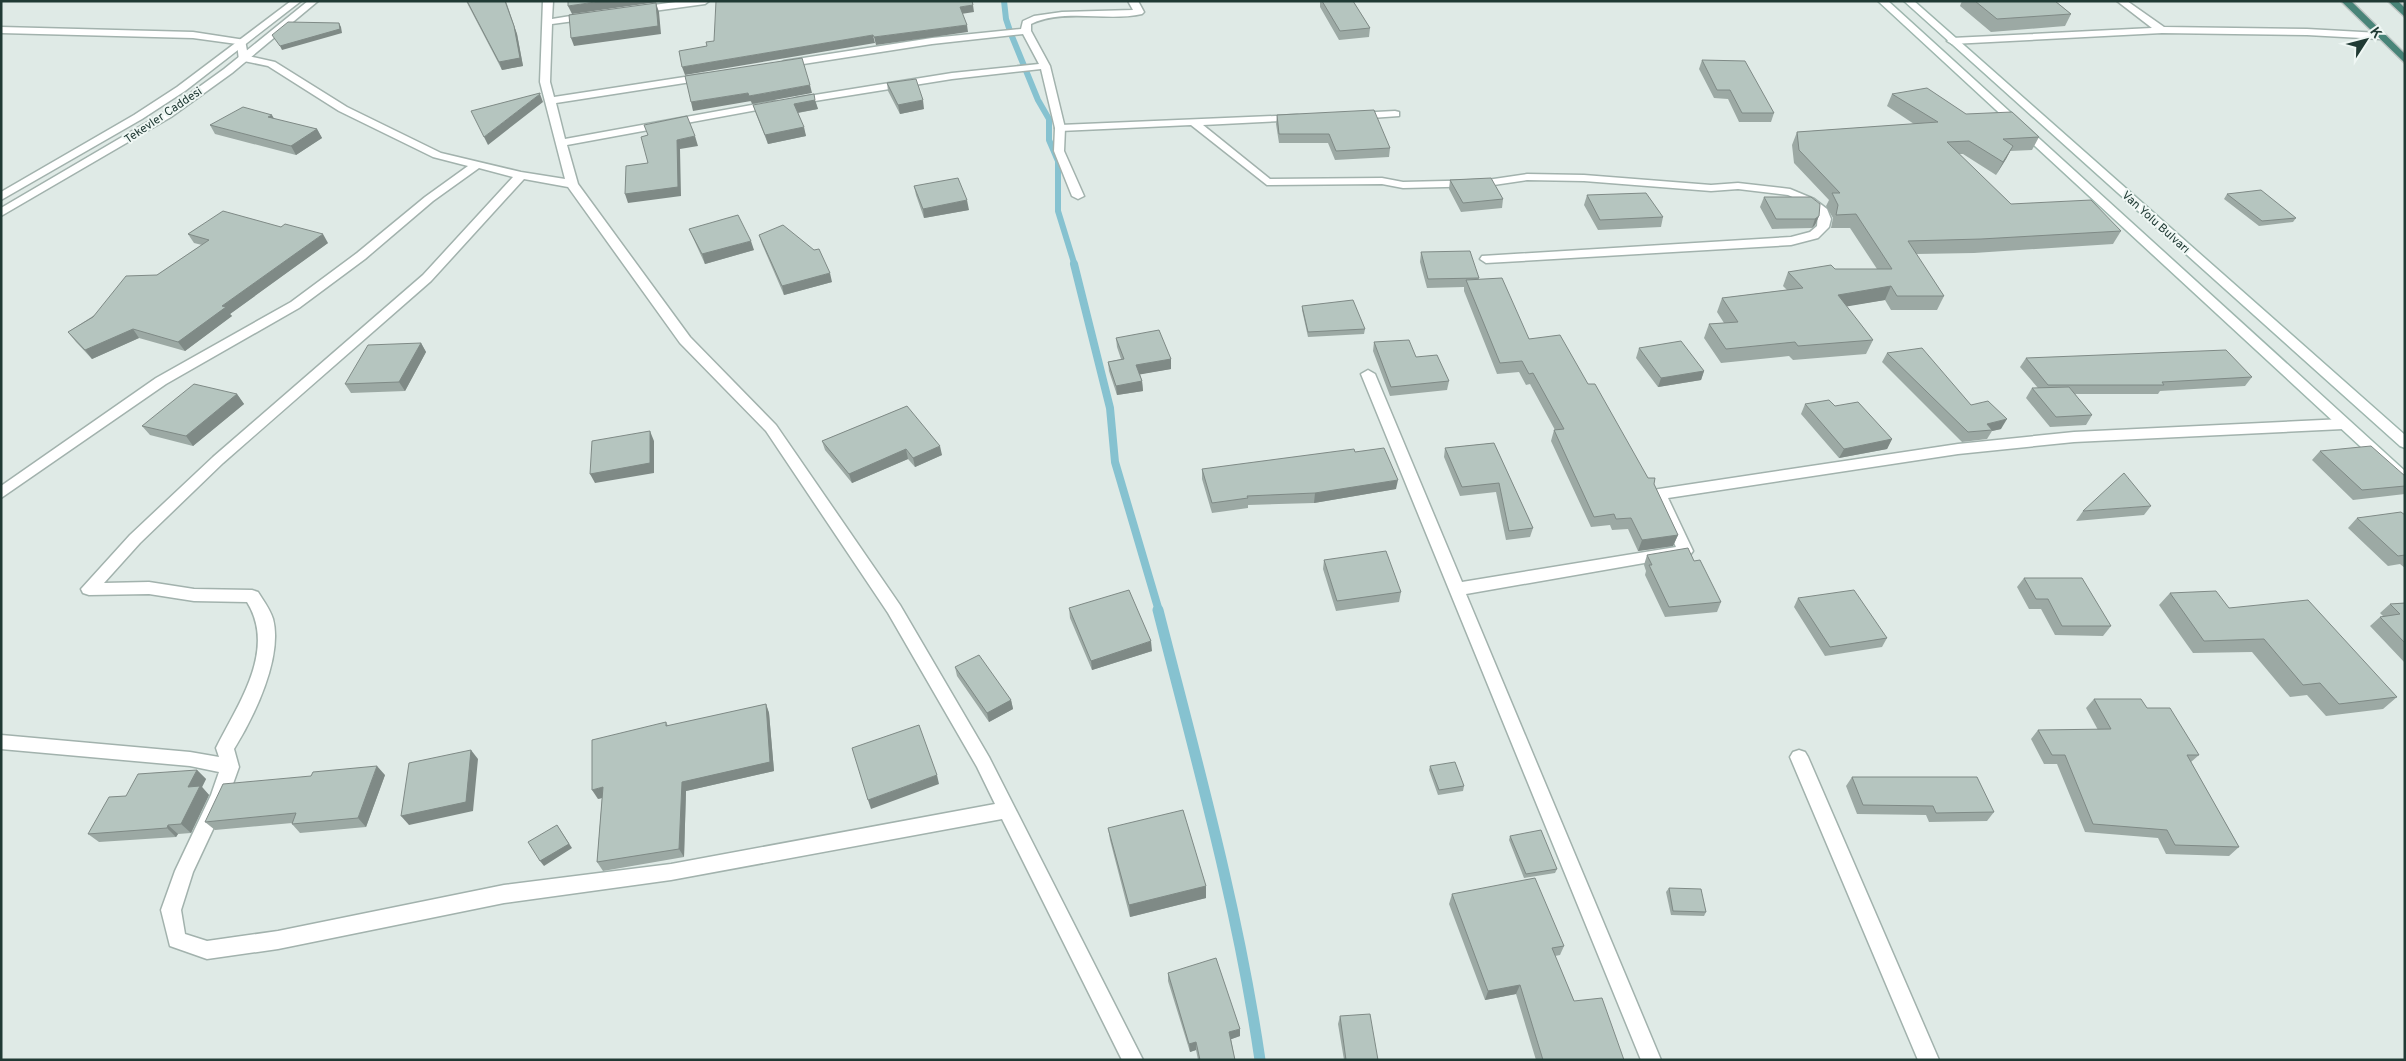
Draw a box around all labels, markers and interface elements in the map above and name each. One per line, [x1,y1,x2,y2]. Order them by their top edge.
north arrow [2341,15,2391,65]
text: K [2366,24,2385,42]
street label: Tekevler Caddesi [121,84,206,148]
street label: Van Yolu Bulvarı [2118,188,2193,258]

